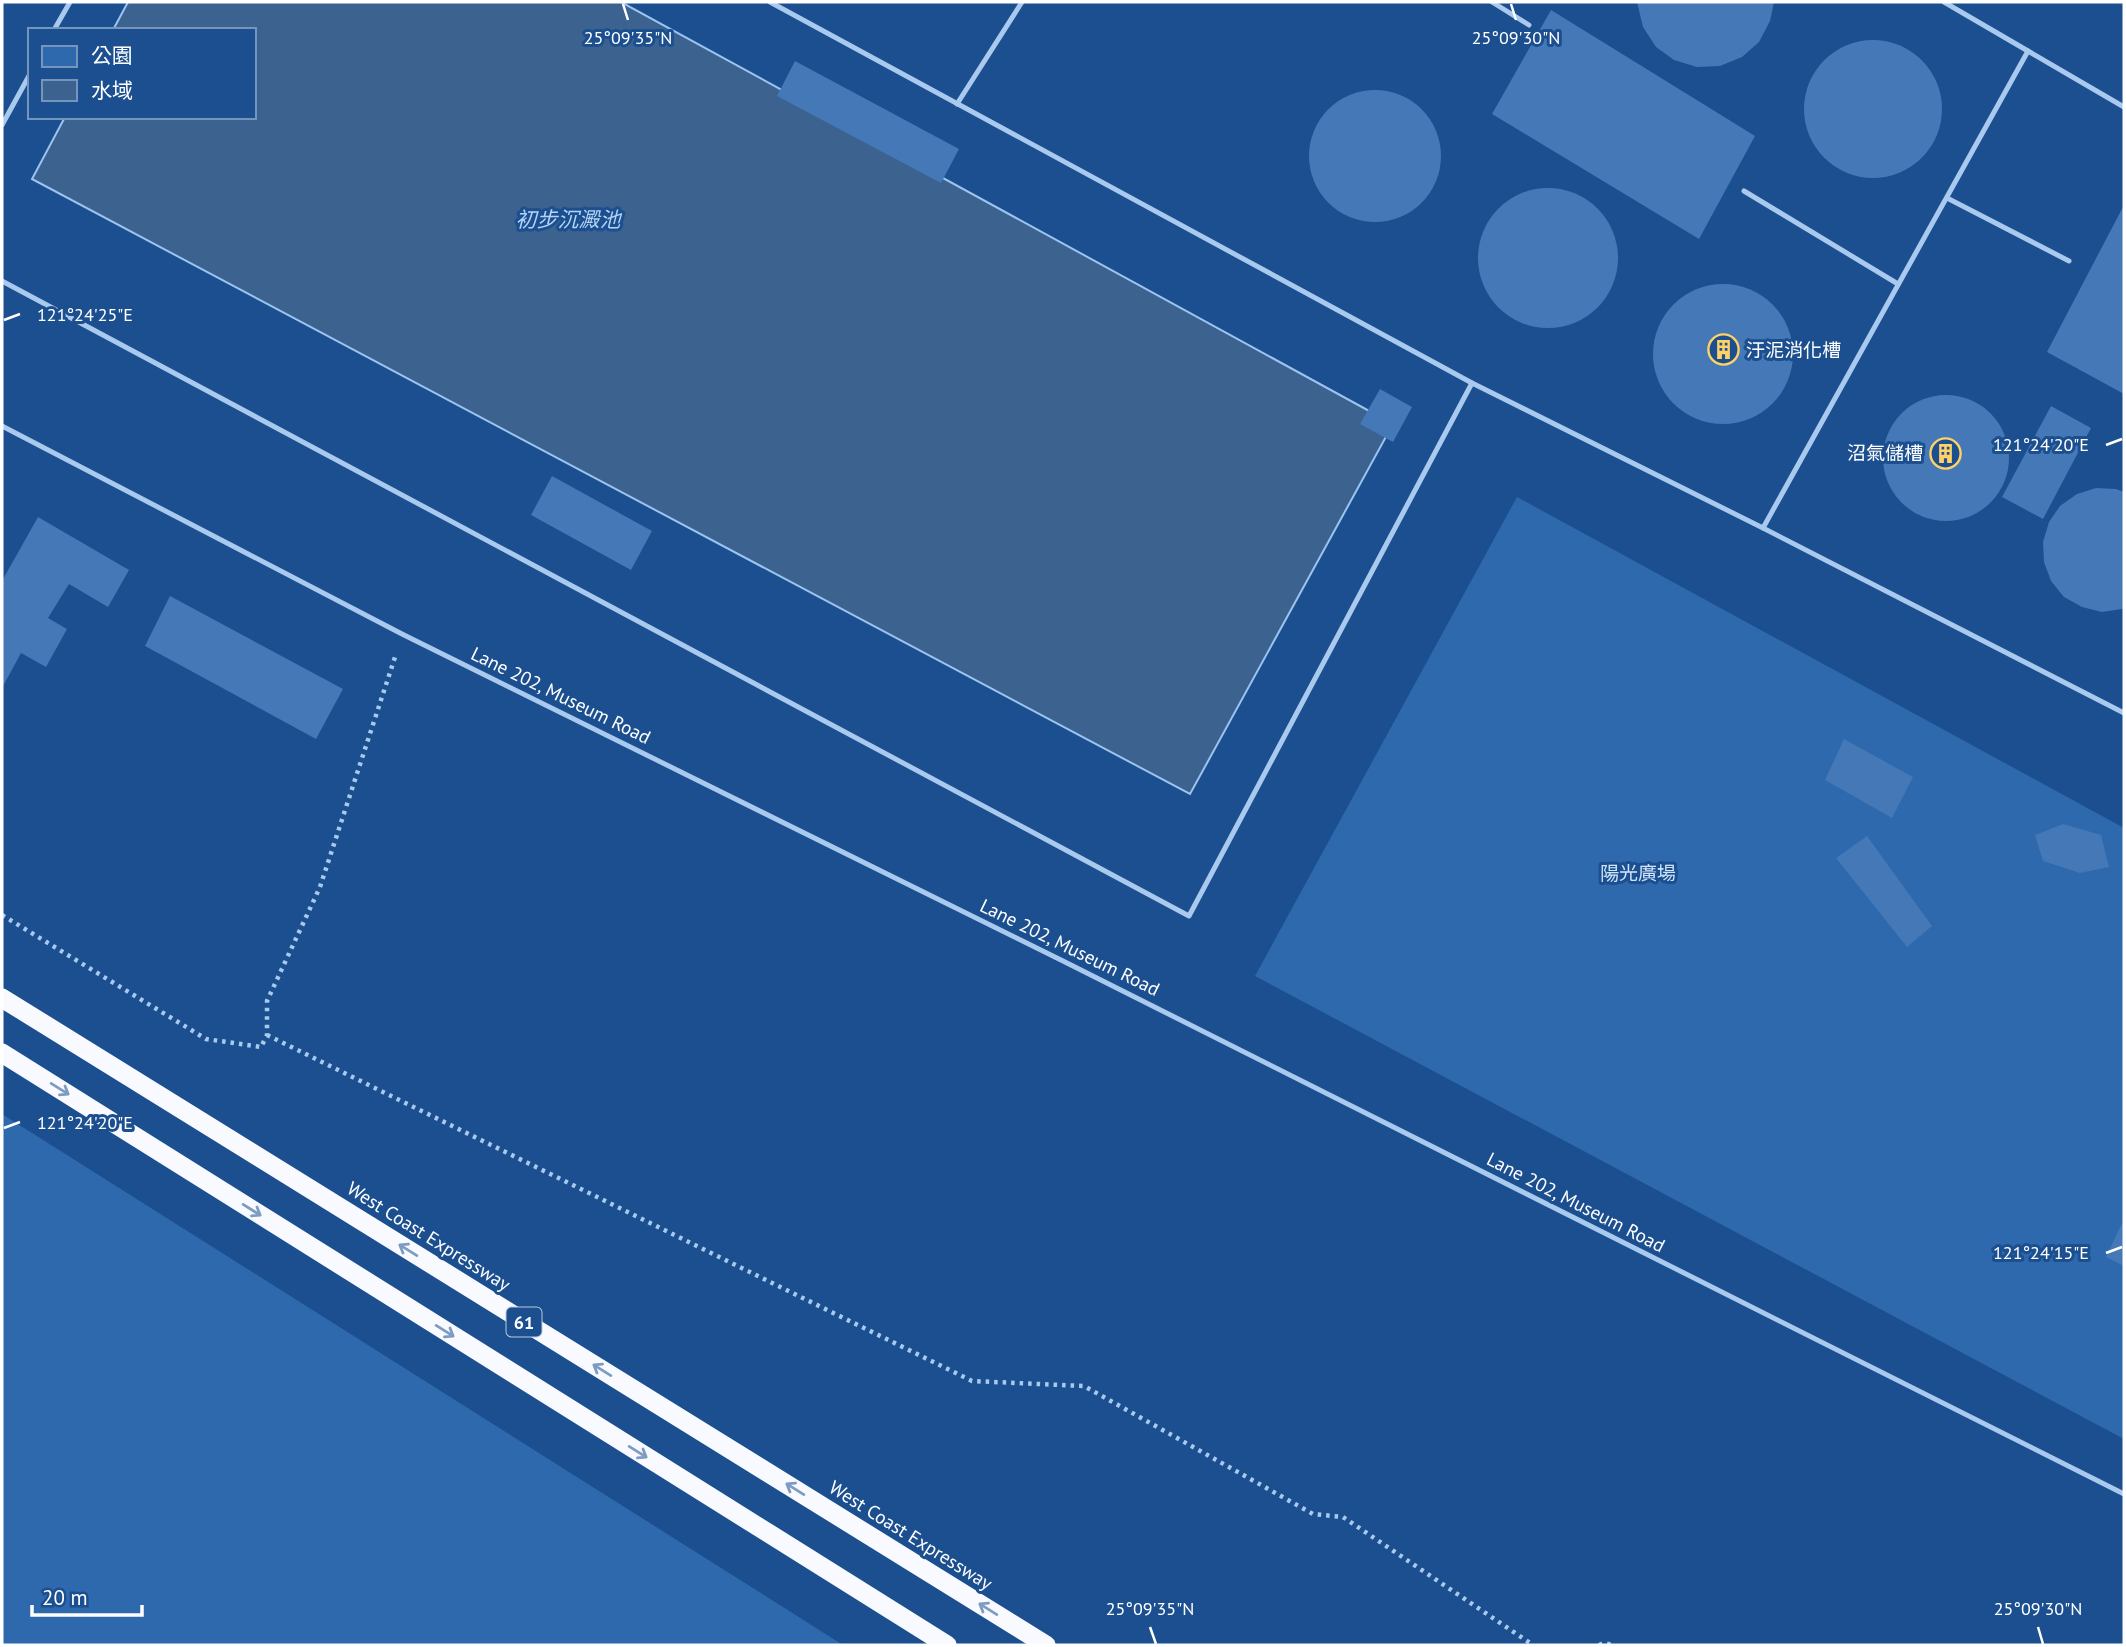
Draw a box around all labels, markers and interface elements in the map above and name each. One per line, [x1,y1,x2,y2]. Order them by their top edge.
text: 25°09'35"N [584,26,672,49]
text: 25°09'30"N [1472,26,1560,49]
legend [28,28,256,119]
text: 公園 [91,42,133,69]
text: 水域 [91,77,133,104]
water label: 初步沉澱池 [516,206,622,233]
text: 121°24'25"E [37,303,133,326]
building icon: 汙泥消化槽 [1706,333,1740,367]
place label: 汙泥消化槽 [1746,338,1841,362]
text: 121°24'20"E [1993,433,2089,456]
building icon: 沼氣儲槽 [1929,436,1963,470]
place label: 沼氣儲槽 [1847,441,1923,465]
street label: Lane 202, Museum Road [467,641,655,749]
park label: 陽光廣場 [1600,861,1676,885]
street label: Lane 202, Museum Road [976,893,1164,1001]
one-way arrow [49,1083,69,1097]
text: 121°24'20"E [37,1111,133,1134]
street label: Lane 202, Museum Road [1483,1147,1669,1257]
street label: West Coast Expressway [343,1176,515,1296]
one-way arrow [242,1204,262,1218]
text: 121°24'15"E [1993,1241,2089,1264]
one-way arrow [399,1242,419,1256]
road number: 61 [506,1308,542,1336]
one-way arrow [435,1324,455,1338]
one-way arrow [592,1362,612,1376]
one-way arrow [628,1444,647,1459]
street label: West Coast Expressway [825,1475,997,1595]
one-way arrow [786,1482,805,1497]
scale bar [32,1574,142,1618]
text: 20 m [42,1584,88,1611]
text: 25°09'35"N [1106,1597,1194,1620]
text: 25°09'30"N [1994,1597,2082,1620]
one-way arrow [979,1602,999,1616]

